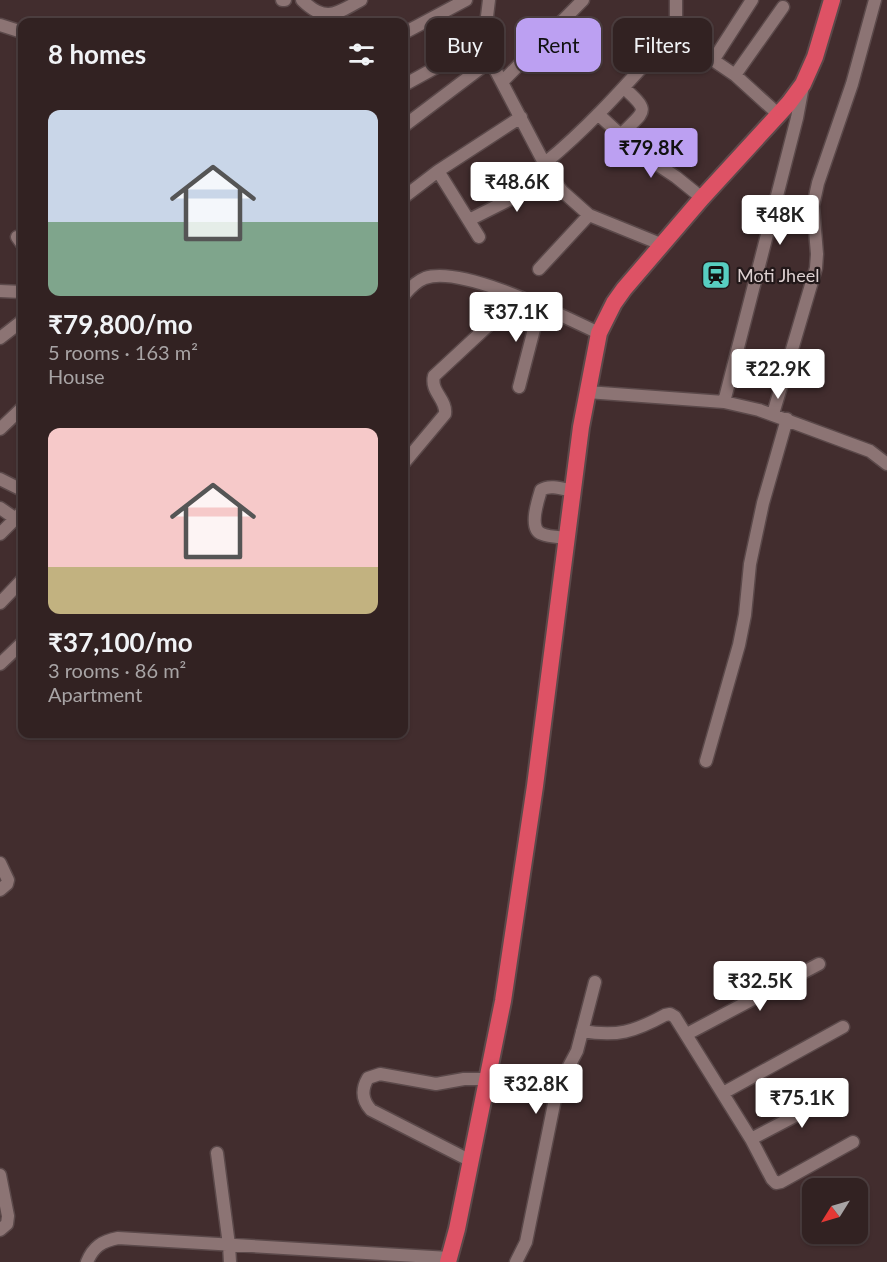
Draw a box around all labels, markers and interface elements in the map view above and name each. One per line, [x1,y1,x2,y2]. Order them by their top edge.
chip: Buy [426,18,504,72]
chip: Rent [516,18,601,72]
chip: Filters [613,18,712,72]
text: 8 homes [48,38,146,70]
icon: filters [345,38,378,71]
pin: ₹79.8K [602,128,700,179]
text: ₹79.8K [619,135,683,159]
icon: home [159,149,267,257]
pin: ₹48.6K [468,162,566,213]
text: ₹48.6K [485,169,549,193]
pin: ₹48K [744,195,816,246]
text: ₹48K [756,202,804,226]
station icon: Moti Jheel [700,259,732,291]
place label: Moti Jheel [737,264,819,286]
pin: ₹37.1K [467,292,565,343]
text: ₹37.1K [484,299,548,323]
text: ₹79,800/mo [48,308,193,340]
text: 5 rooms · 163 m² [48,340,198,364]
pin: ₹22.9K [729,349,827,400]
text: ₹22.9K [746,356,810,380]
text: House [48,364,105,388]
icon: home [159,467,267,575]
text: ₹37,100/mo [48,626,193,658]
text: 3 rooms · 86 m² [48,658,186,682]
text: Apartment [48,682,142,706]
pin: ₹32.5K [711,961,809,1012]
text: ₹32.5K [728,968,792,992]
pin: ₹32.8K [487,1064,585,1115]
text: ₹32.8K [504,1071,568,1095]
pin: ₹75.1K [753,1078,851,1129]
text: ₹75.1K [770,1085,834,1109]
north arrow [802,1178,868,1244]
map controls [802,1178,868,1244]

